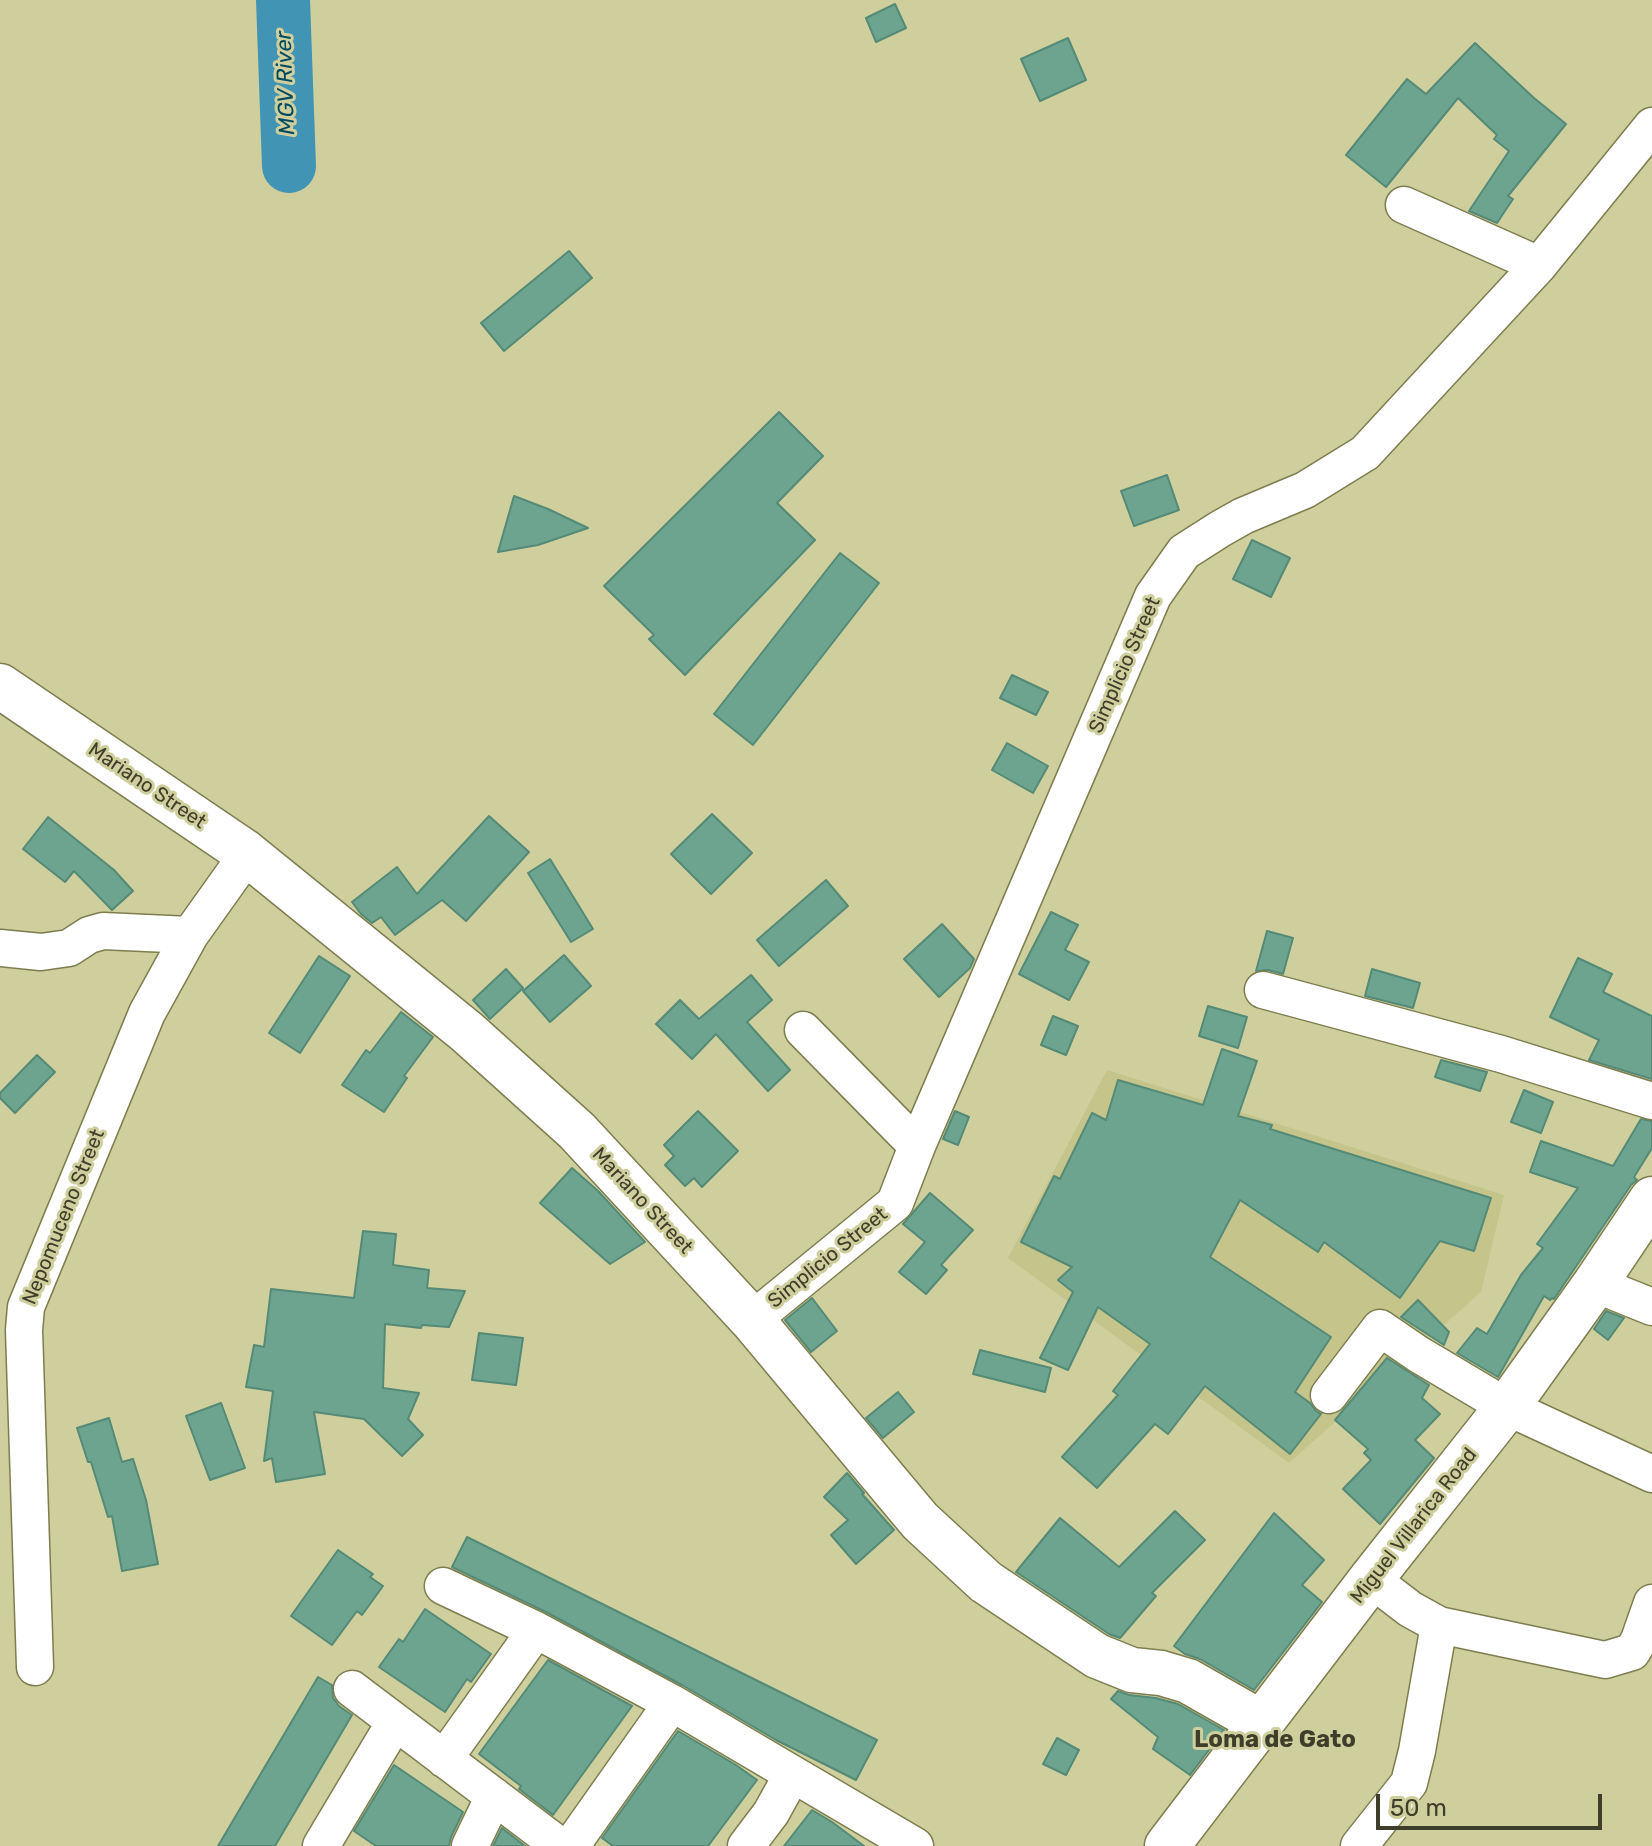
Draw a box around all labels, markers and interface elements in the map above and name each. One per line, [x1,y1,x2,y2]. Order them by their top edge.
water label: MGV River [271,31,301,135]
street label: Simplicio Street [1084,593,1166,737]
street label: Mariano Street [84,738,210,834]
street label: Nepomuceno Street [18,1126,110,1308]
street label: Mariano Street [587,1143,697,1259]
street label: Simplicio Street [763,1202,893,1314]
street label: Miguel Villarica Road [1346,1443,1482,1609]
district label: Loma de Gato [1194,1726,1356,1754]
scale bar [1380,1778,1606,1828]
text: 50 m [1390,1794,1447,1822]

